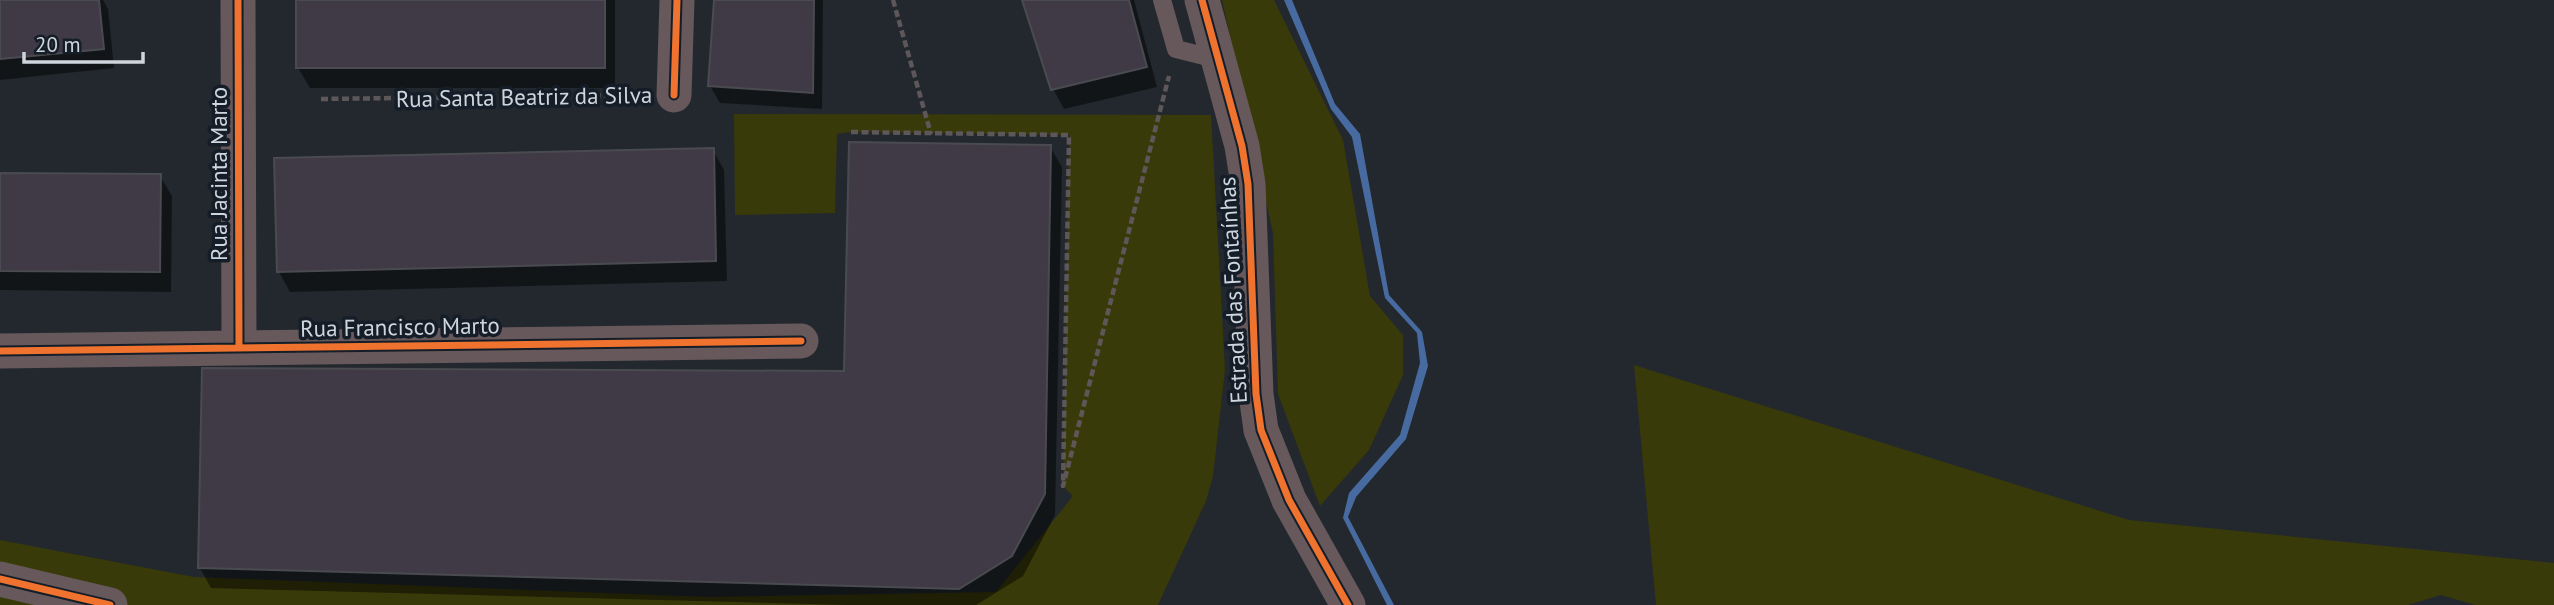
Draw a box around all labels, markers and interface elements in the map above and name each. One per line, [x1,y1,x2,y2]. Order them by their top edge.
scale bar [24,21,144,65]
text: 20 m [35,31,81,58]
street label: Rua Santa Beatriz da Silva [396,80,652,113]
street label: Rua Jacinta Marto [204,87,233,261]
street label: Estrada das Fontaínhas [1212,176,1253,404]
street label: Rua Francisco Marto [300,310,500,343]

